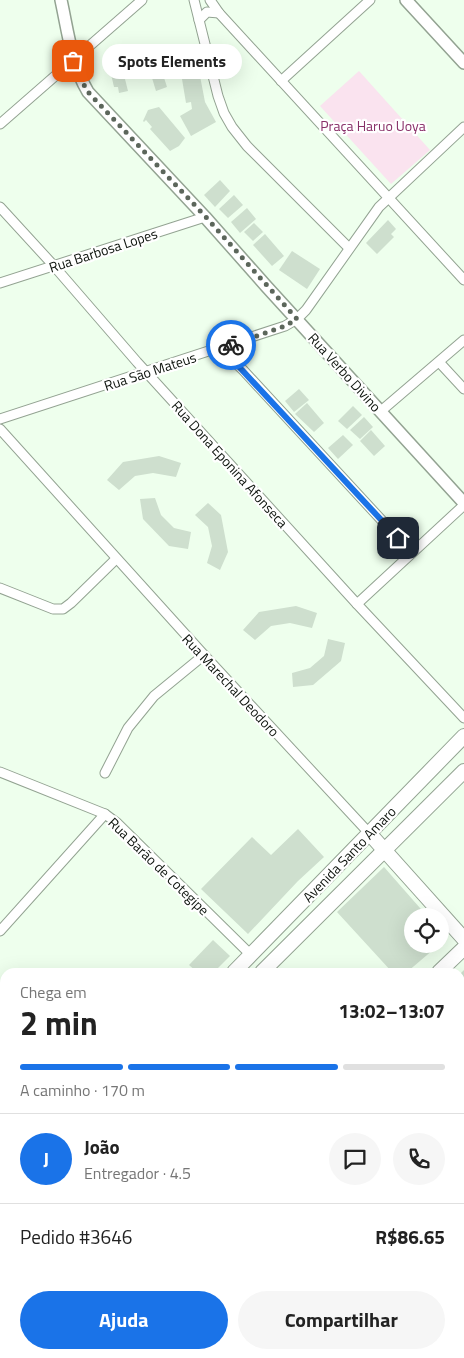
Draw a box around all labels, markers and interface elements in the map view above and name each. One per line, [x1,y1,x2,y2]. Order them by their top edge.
pin [52,40,94,82]
callout: Spots Elements [103,44,243,78]
icon: bag [59,47,87,75]
text: Spots Elements [118,49,226,73]
park label: Praça Haruo Uoya [320,115,426,136]
street label: Rua Barbosa Lopes [46,223,160,277]
courier [206,320,256,370]
street label: Rua Verbo Divino [304,328,386,416]
icon: bike [217,331,245,359]
street label: Rua São Mateus [101,346,199,396]
street label: Rua Dona Eponina Afonseca [167,396,293,532]
pin [377,517,419,559]
icon: home [384,524,412,552]
street label: Rua Marechal Deodoro [178,629,284,741]
street label: Avenida Santo Amaro [298,801,400,907]
street label: Rua Barão de Cotegipe [104,812,214,920]
map controls [404,908,449,953]
button: locate [404,908,449,953]
text: Chega em [20,980,87,1004]
text: 13:02–13:07 [338,996,445,1025]
text: 2 min [20,999,98,1047]
text: A caminho · 170 m [20,1078,145,1102]
text: João [84,1132,120,1161]
button: chat [329,1133,381,1185]
button: phone [393,1133,445,1185]
text: J [43,1144,49,1173]
text: Entregador · 4.5 [84,1161,191,1185]
text: Pedido #3646 [20,1222,132,1251]
text: R$86.65 [375,1222,445,1251]
button: Ajuda [20,1291,228,1349]
button: Compartilhar [238,1291,445,1349]

